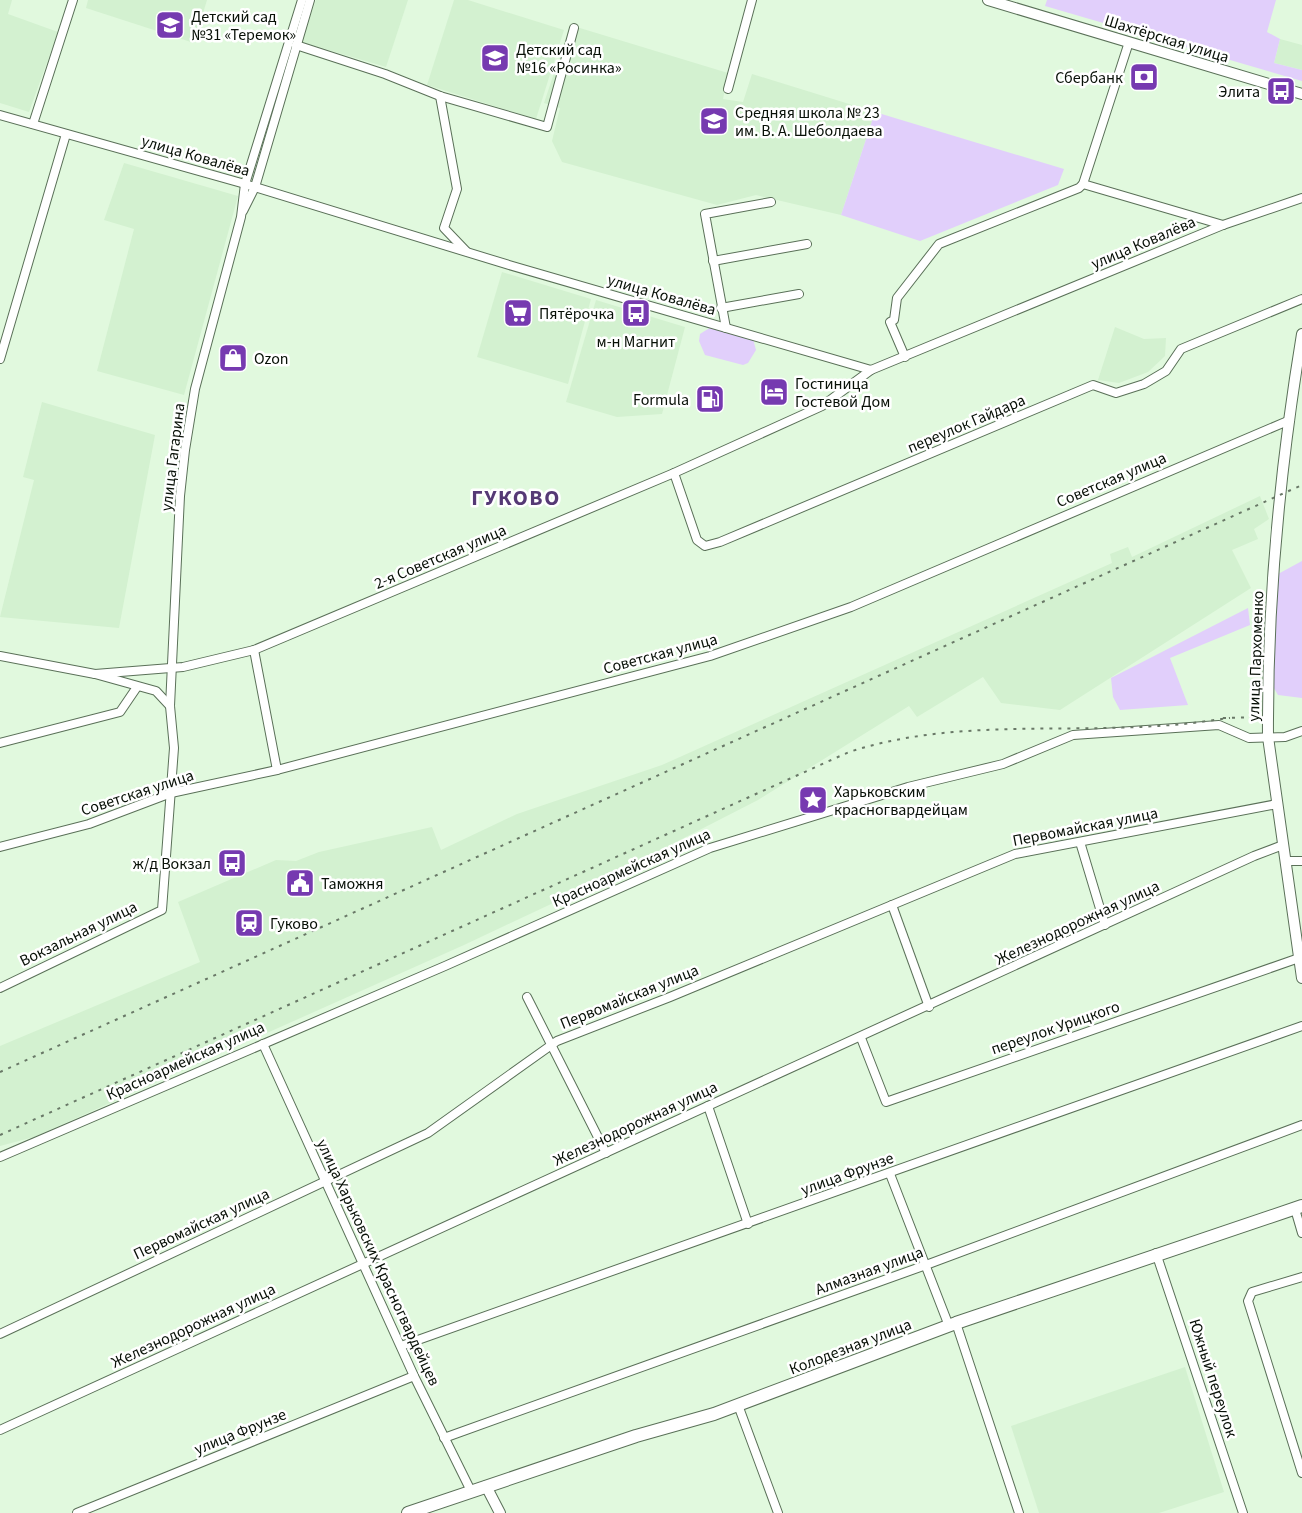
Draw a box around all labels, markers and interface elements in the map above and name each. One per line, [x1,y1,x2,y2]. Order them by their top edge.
place label: Детский сад №31 «Теремок» [191,6,296,46]
school or university icon: Детский сад №31 «Теремок» [154,9,186,41]
street label: Шахтёрская улица [1102,10,1232,68]
place label: Детский сад №16 «Росинка» [516,39,622,79]
school or university icon: Детский сад №16 «Росинка» [479,42,511,74]
bank icon: Сбербанк [1128,61,1160,93]
place label: Сбербанк [1055,67,1123,89]
bus stop icon: Элита [1265,75,1297,107]
place label: Элита [1218,81,1260,103]
place label: Средняя школа № 23 им. В. А. Шеболдаева [735,102,882,142]
school or university icon: Средняя школа № 23 им. В. А. Шеболдаева [698,105,730,137]
street label: улица Ковалёва [139,130,252,182]
street label: улица Ковалёва [1088,211,1199,275]
street label: улица Ковалёва [605,269,718,321]
supermarket icon: Пятёрочка [502,297,534,329]
bus stop icon: м-н Магнит [620,297,652,329]
place label: Пятёрочка [539,303,614,325]
place label: м-н Магнит [597,331,675,353]
shop icon: Ozon [217,342,249,374]
place label: Ozon [254,348,289,370]
place label: Гостиница Гостевой Дом [795,373,890,413]
hotel icon: Гостиница Гостевой Дом [758,376,790,408]
fuel station icon: Formula [694,383,726,415]
place label: Formula [633,389,689,411]
street label: переулок Гайдара [904,389,1029,459]
street label: улица Гагарина [155,402,191,512]
street label: Советская улица [1053,447,1170,513]
district label: ГУКОВО [471,482,561,514]
street label: 2-я Советская улица [371,519,510,595]
street label: улица Пархоменко [1243,590,1269,722]
street label: Советская улица [601,628,720,680]
street label: Советская улица [78,764,197,822]
place label: Харьковским красногвардейцам [834,781,968,821]
place icon: Харьковским красногвардейцам [797,784,829,816]
street label: Первомайская улица [1011,802,1160,852]
street label: Красноармейская улица [549,823,714,913]
bus stop icon: ж/д Вокзал [216,847,248,879]
place label: ж/д Вокзал [133,853,211,875]
public building icon: Таможня [284,867,316,899]
place label: Таможня [321,873,384,895]
street label: Железнодорожная улица [992,875,1163,971]
street label: Вокзальная улица [16,896,141,972]
station icon: Гуково [233,907,265,939]
place label: Гуково [270,913,318,935]
street label: Первомайская улица [557,959,702,1035]
street label: переулок Урицкого [988,996,1123,1060]
street label: Красноармейская улица [103,1016,268,1106]
street label: Железнодорожная улица [550,1076,721,1172]
street label: улица Харьковских Красногвардейцев [311,1135,445,1389]
street label: улица Фрунзе [798,1147,897,1201]
street label: Первомайская улица [130,1183,273,1265]
street label: Алмазная улица [812,1241,926,1301]
street label: Железнодорожная улица [108,1278,279,1374]
street label: Колодезная улица [786,1314,915,1380]
street label: Южный переулок [1183,1316,1243,1441]
street label: улица Фрунзе [191,1403,290,1460]

